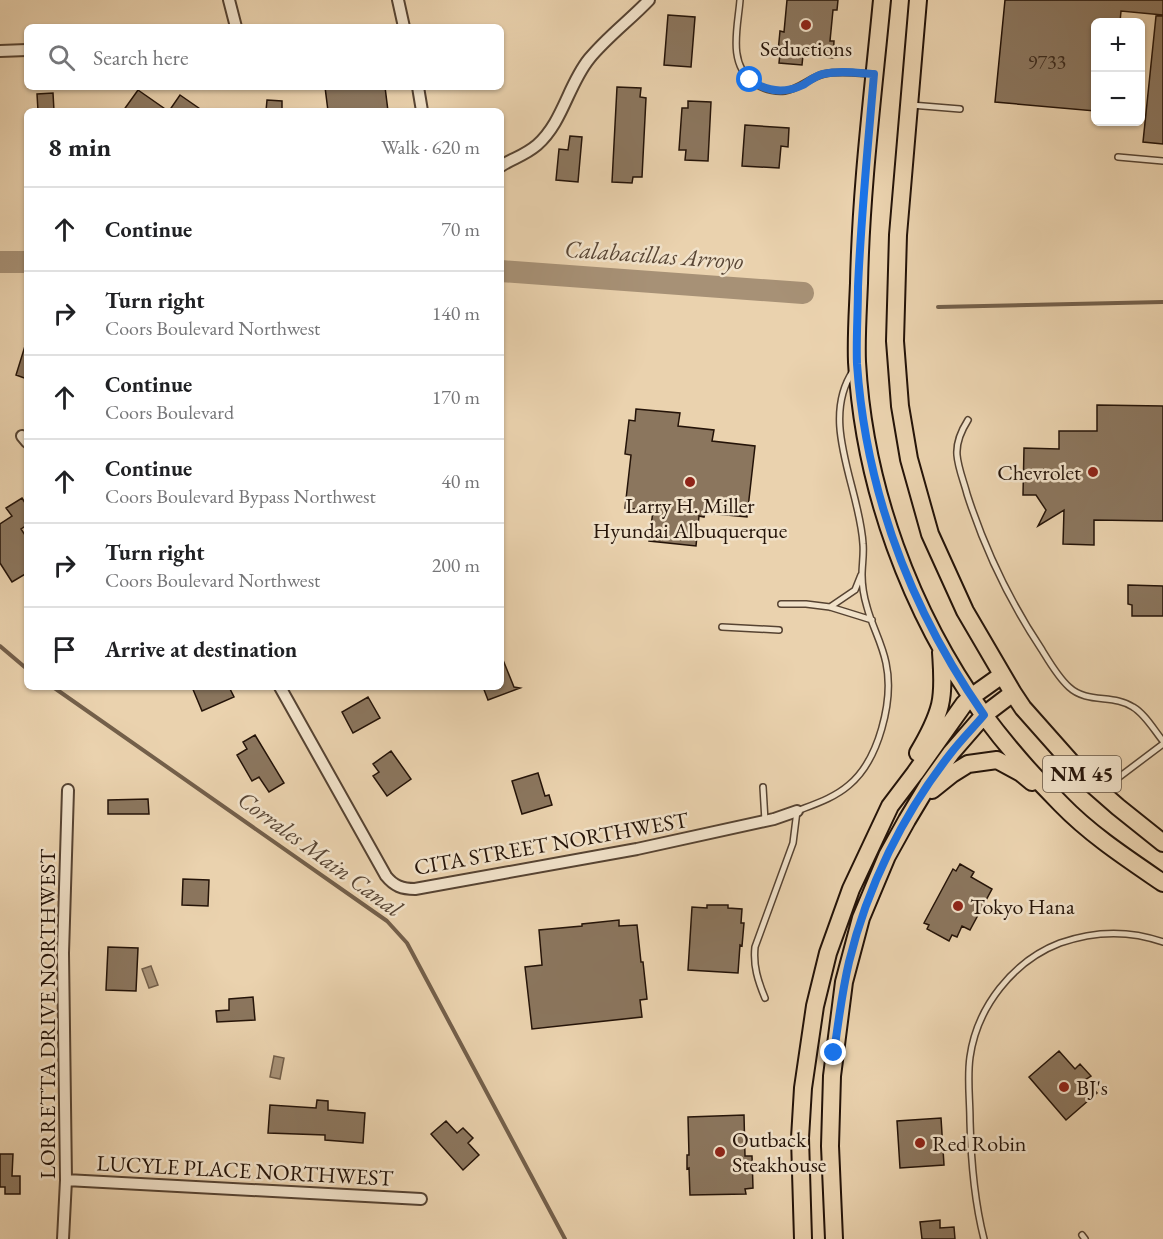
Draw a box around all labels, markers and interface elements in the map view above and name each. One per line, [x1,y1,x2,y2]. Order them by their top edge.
marker: Seductions [799,18,813,32]
map controls [1091,18,1145,126]
button: + [1091,18,1145,72]
search box [24,24,504,90]
place label: Seductions [760,34,852,63]
icon: search [45,41,78,74]
text: Search here [93,43,188,72]
house number: 9733 [1028,49,1066,75]
route start [736,66,762,92]
button: − [1091,72,1145,126]
text: 8 min [48,130,111,164]
text: Walk · 620 m [381,134,480,160]
icon: ahead [48,213,81,246]
text: Continue [105,215,192,244]
text: 70 m [441,216,480,242]
water label: Calabacillas Arroyo [564,233,744,276]
text: Turn right [105,286,204,315]
icon: right [48,297,81,330]
text: 140 m [432,300,480,326]
text: Coors Boulevard Northwest [105,315,320,341]
text: Continue [105,370,192,399]
icon: ahead [48,381,81,414]
text: 170 m [432,384,480,410]
text: Coors Boulevard [105,399,234,425]
text: Continue [105,454,192,483]
place label: Chevrolet [997,458,1081,487]
icon: ahead [48,465,81,498]
marker: Chevrolet [1086,465,1100,479]
text: 40 m [441,468,480,494]
marker: Larry H. Miller Hyundai Albuquerque [683,475,697,489]
text: Coors Boulevard Bypass Northwest [105,483,376,509]
place label: Larry H. Miller Hyundai Albuquerque [593,491,788,545]
text: Turn right [105,538,204,567]
icon: right [48,549,81,582]
text: 200 m [432,552,480,578]
text: Coors Boulevard Northwest [105,567,320,593]
icon: arrive [48,633,81,666]
text: Arrive at destination [105,635,297,664]
road number: NM 45 [1043,756,1121,792]
water label: Corrales Main Canal [232,784,410,924]
street label: CITA STREET NORTHWEST [412,805,691,882]
street label: LORRETTA DRIVE NORTHWEST [33,849,62,1179]
place label: Tokyo Hana [970,892,1075,921]
marker: Tokyo Hana [951,899,965,913]
route end [820,1039,846,1065]
place label: BJ's [1076,1073,1108,1102]
marker: BJ's [1057,1080,1071,1094]
place label: Outback Steakhouse [732,1125,827,1179]
place label: Red Robin [932,1129,1027,1158]
marker: Red Robin [913,1136,927,1150]
marker: Outback Steakhouse [713,1145,727,1159]
street label: LUCYLE PLACE NORTHWEST [96,1148,394,1193]

